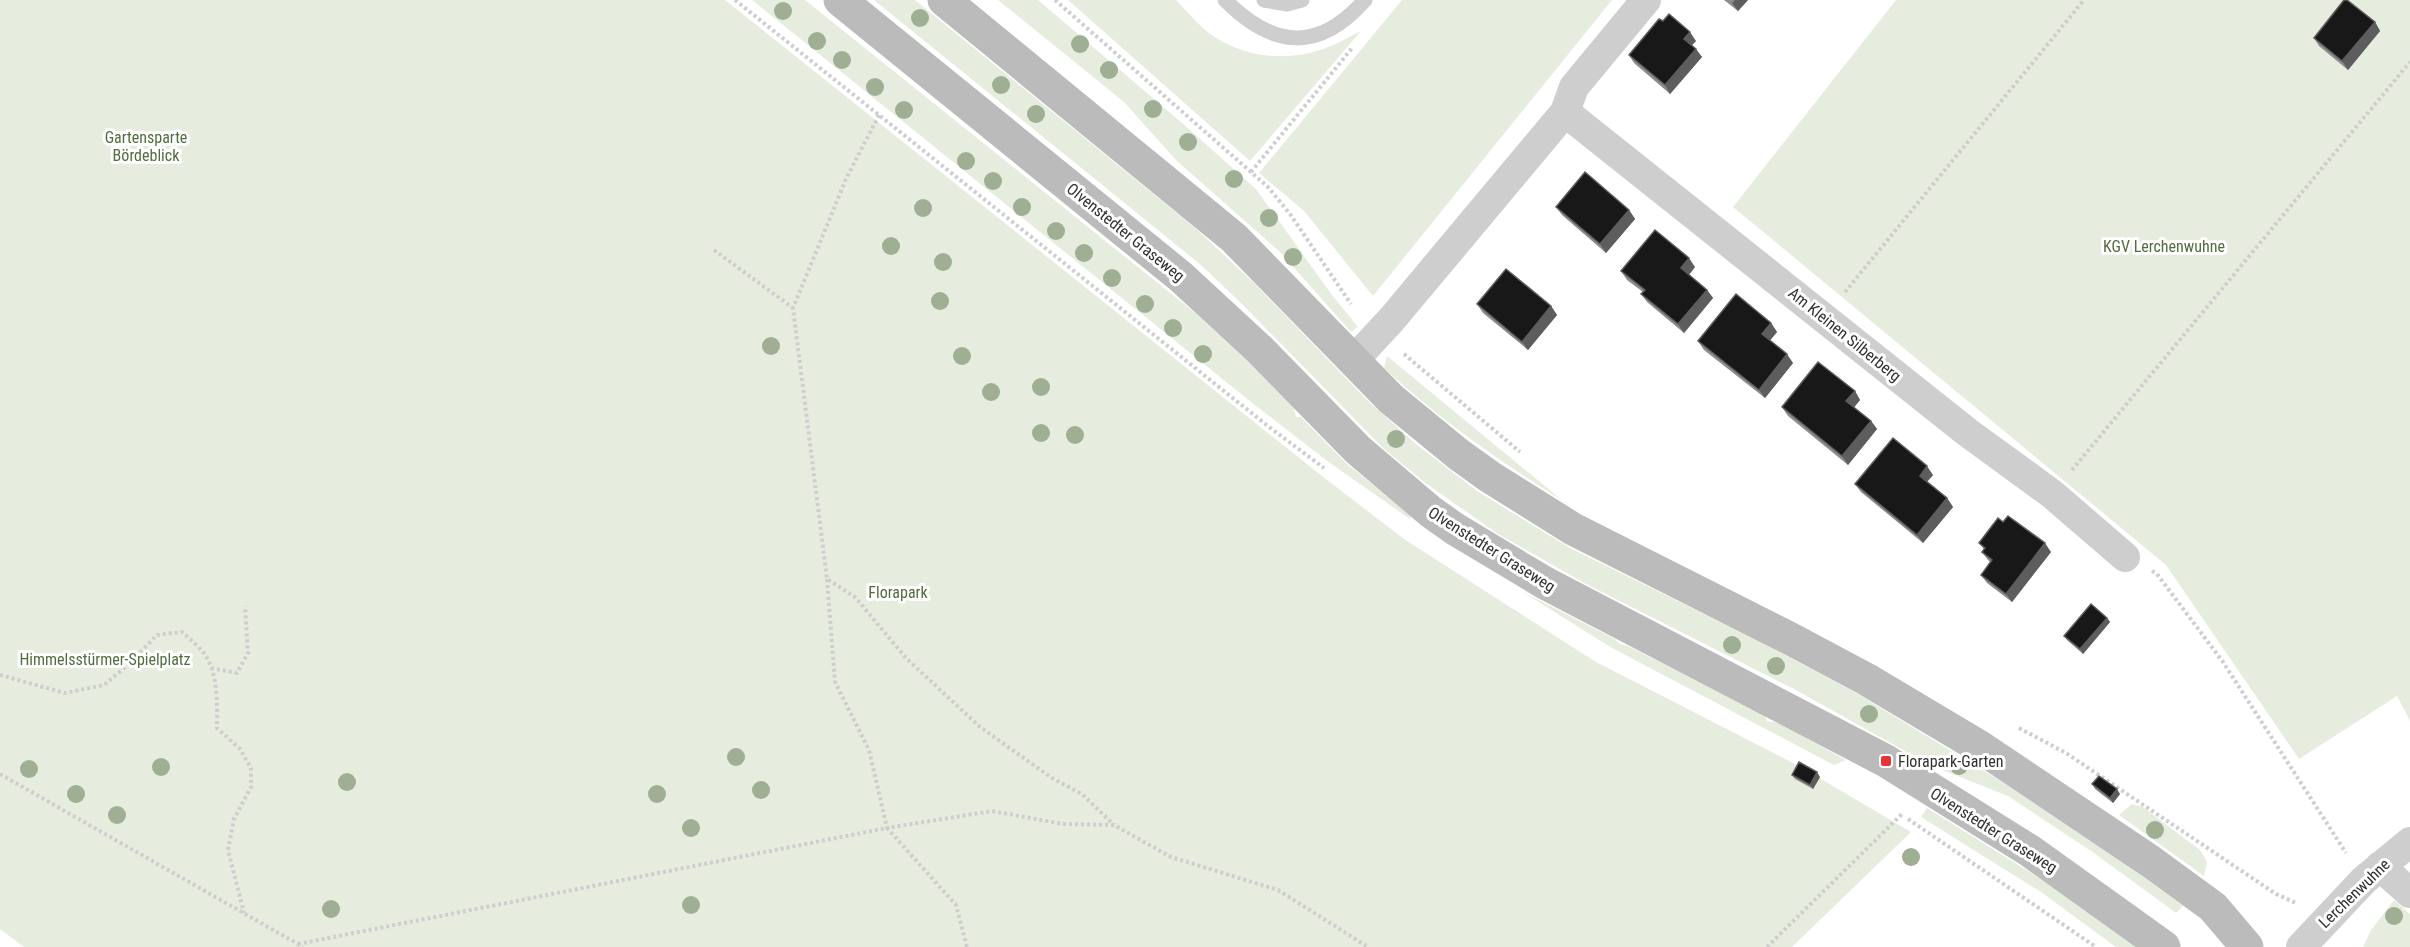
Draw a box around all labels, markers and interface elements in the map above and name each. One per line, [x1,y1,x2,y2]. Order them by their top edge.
park label: Gartensparte Bördeblick [105,128,187,165]
street label: Olvenstedter Graseweg [1063,179,1188,286]
park label: KGV Lerchenwuhne [2103,237,2225,256]
street label: Am Kleinen Silberberg [1785,283,1905,386]
street label: Olvenstedter Graseweg [1425,503,1559,596]
park label: Florapark [868,583,928,602]
park label: Himmelsstürmer-Spielplatz [19,650,191,669]
place label: Florapark-Garten [1898,752,2004,771]
marker: Florapark-Garten [1879,754,1893,768]
street label: Olvenstedter Graseweg [1927,784,2061,877]
street label: Lerchenwuhne [2315,855,2394,932]

